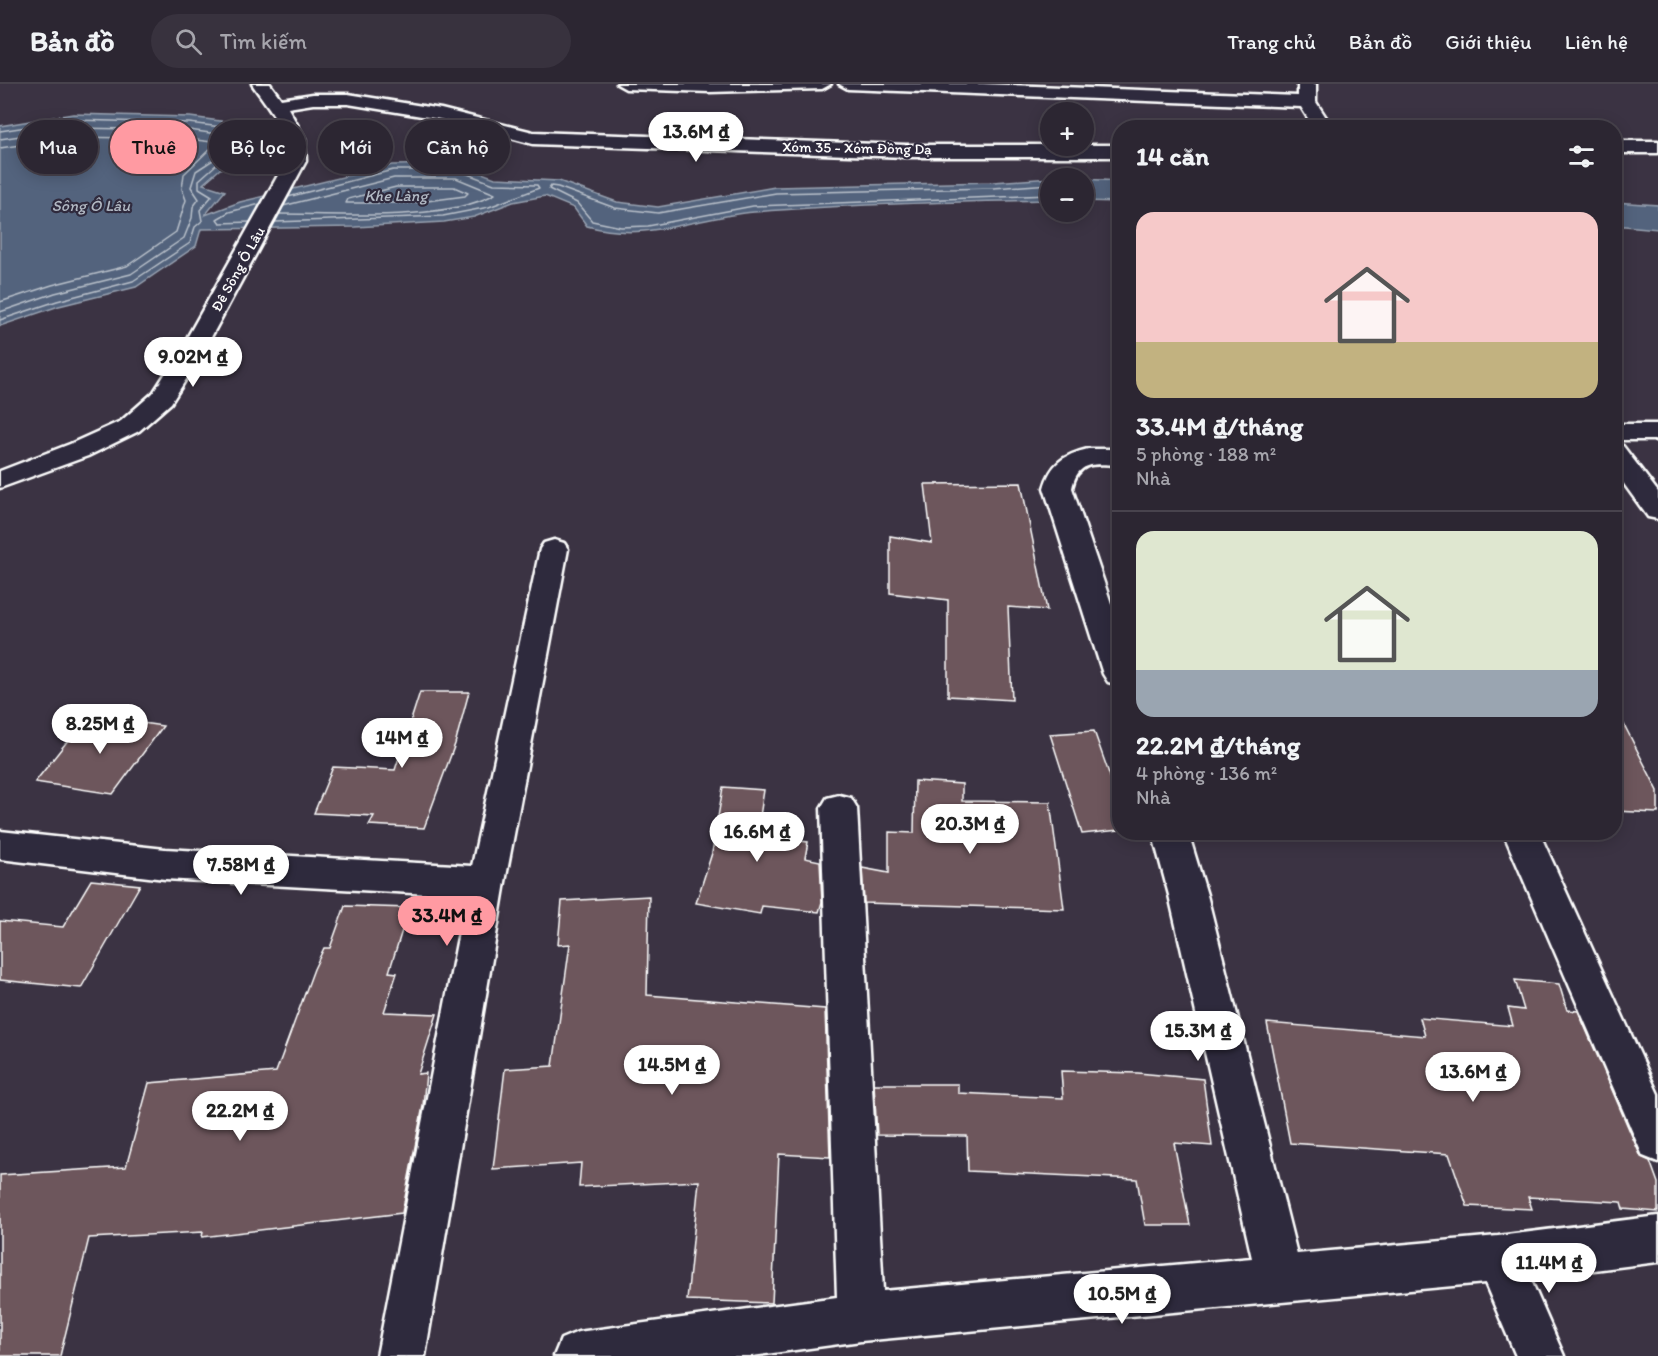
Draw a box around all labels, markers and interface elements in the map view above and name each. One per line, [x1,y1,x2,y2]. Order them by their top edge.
search box [151,14,571,68]
text: Bản đồ [30,24,115,58]
icon: search [172,25,205,58]
text: Tìm kiếm [220,28,307,55]
text: Trang chủ [1227,29,1316,54]
text: Bản đồ [1349,29,1412,54]
text: Giới thiệu [1445,29,1532,54]
text: Liên hệ [1565,29,1628,54]
map controls [1040,102,1094,222]
button: + [1040,102,1094,156]
pin: 13.6M ₫ [641,112,751,163]
text: 13.6M ₫ [662,119,730,143]
chip: Mua [18,120,98,174]
chip: Thuê [110,120,197,174]
chip: Bộ lọc [209,120,306,174]
chip: Mới [318,120,393,174]
chip: Căn hộ [405,120,510,174]
street label: Xóm 35 - Xóm Đồng Dạ [782,138,932,158]
text: 14 căn [1136,140,1209,172]
icon: filters [1565,140,1598,173]
button: − [1040,168,1094,222]
water label: Khe Làng [364,186,429,205]
water label: Sông Ô Lâu [52,196,131,215]
street label: Đê Sông Ô Lâu [207,223,269,315]
icon: home [1313,251,1421,359]
pin: 9.02M ₫ [138,337,248,388]
text: 9.02M ₫ [158,344,228,368]
text: 33.4M ₫/tháng [1136,410,1303,442]
text: 5 phòng · 188 m² [1136,442,1276,466]
text: Nhà [1136,466,1171,490]
icon: home [1313,570,1421,678]
pin: 8.25M ₫ [45,704,155,755]
text: 8.25M ₫ [66,711,134,735]
pin: 14M ₫ [360,718,444,769]
text: 14M ₫ [376,725,428,749]
text: 22.2M ₫/tháng [1136,729,1300,761]
text: 4 phòng · 136 m² [1136,761,1277,785]
text: Nhà [1136,785,1171,809]
pin: 20.3M ₫ [915,804,1025,855]
text: 20.3M ₫ [935,811,1005,835]
pin: 16.6M ₫ [702,812,812,863]
text: 16.6M ₫ [724,819,790,843]
pin: 7.58M ₫ [186,845,296,896]
text: 7.58M ₫ [207,852,275,876]
pin: 33.4M ₫ [392,896,502,947]
text: 33.4M ₫ [412,903,482,927]
pin: 15.3M ₫ [1143,1011,1253,1062]
text: 15.3M ₫ [1164,1018,1232,1042]
pin: 14.5M ₫ [617,1045,727,1096]
text: 14.5M ₫ [638,1052,706,1076]
pin: 13.6M ₫ [1418,1052,1528,1103]
text: 13.6M ₫ [1439,1059,1507,1083]
pin: 22.2M ₫ [185,1091,295,1142]
text: 22.2M ₫ [206,1098,274,1122]
pin: 11.4M ₫ [1494,1243,1604,1294]
text: 11.4M ₫ [1515,1250,1583,1274]
pin: 10.5M ₫ [1067,1274,1177,1325]
text: 10.5M ₫ [1088,1281,1156,1305]

